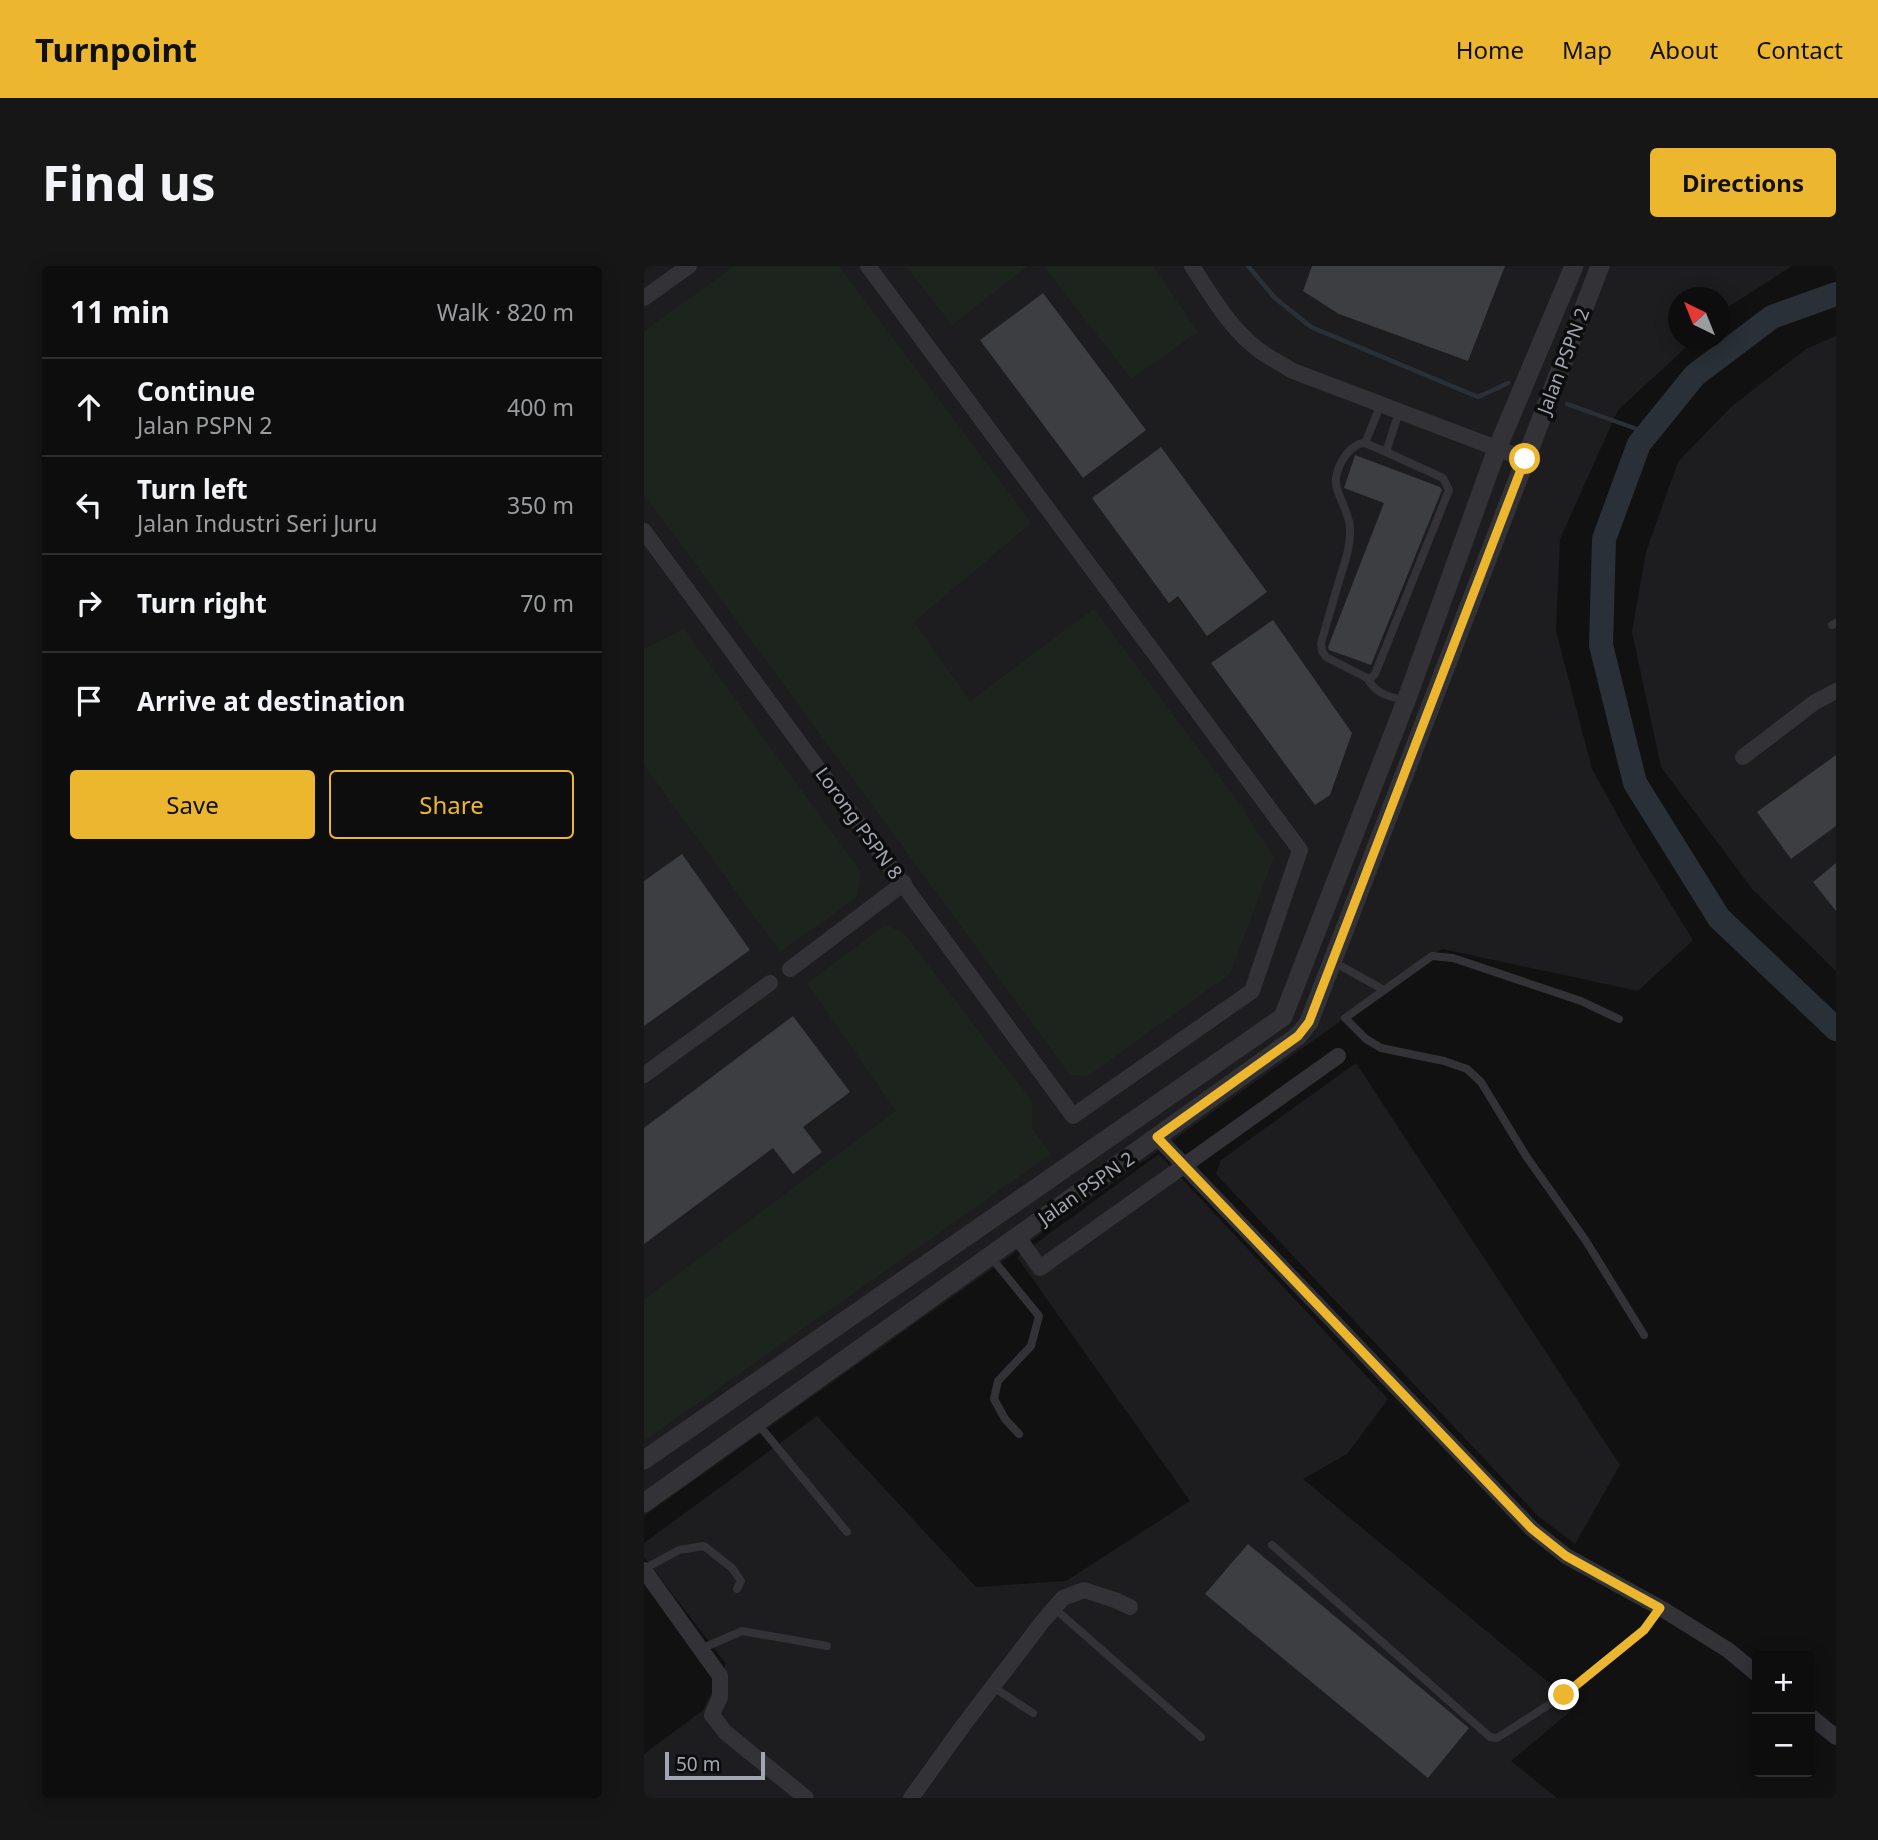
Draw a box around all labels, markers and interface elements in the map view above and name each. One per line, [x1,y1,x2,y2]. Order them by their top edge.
text: Turnpoint [35,27,197,72]
text: Home [1456,33,1524,66]
text: Map [1562,33,1612,66]
text: About [1650,33,1718,66]
text: Contact [1756,33,1843,66]
button: Directions [1650,148,1836,217]
text: Find us [42,149,216,215]
north arrow [1668,287,1731,350]
text: 11 min [70,291,170,332]
text: Walk · 820 m [437,296,574,328]
street label: Jalan PSPN 2 [1530,304,1595,420]
text: Continue [137,373,255,409]
icon: ahead [70,388,108,426]
text: 400 m [507,391,574,423]
text: Jalan PSPN 2 [137,409,272,441]
route start [1509,443,1540,474]
text: Turn left [137,471,248,507]
icon: left [70,486,108,524]
text: 350 m [507,489,574,521]
text: Jalan Industri Seri Juru [137,507,378,539]
icon: right [70,584,108,622]
text: Turn right [137,585,267,621]
text: 70 m [520,587,574,619]
icon: arrive [70,682,108,720]
text: Arrive at destination [137,683,406,719]
street label: Lorong PSPN 8 [810,762,908,884]
button: Save [70,770,315,839]
button: Share [329,770,574,839]
street label: Jalan PSPN 2 [1031,1145,1139,1232]
map controls [1752,1651,1815,1777]
button: + [1752,1651,1815,1714]
route end [1548,1679,1579,1710]
button: − [1752,1714,1815,1777]
scale bar [665,1749,765,1781]
text: 50 m [676,1751,720,1777]

